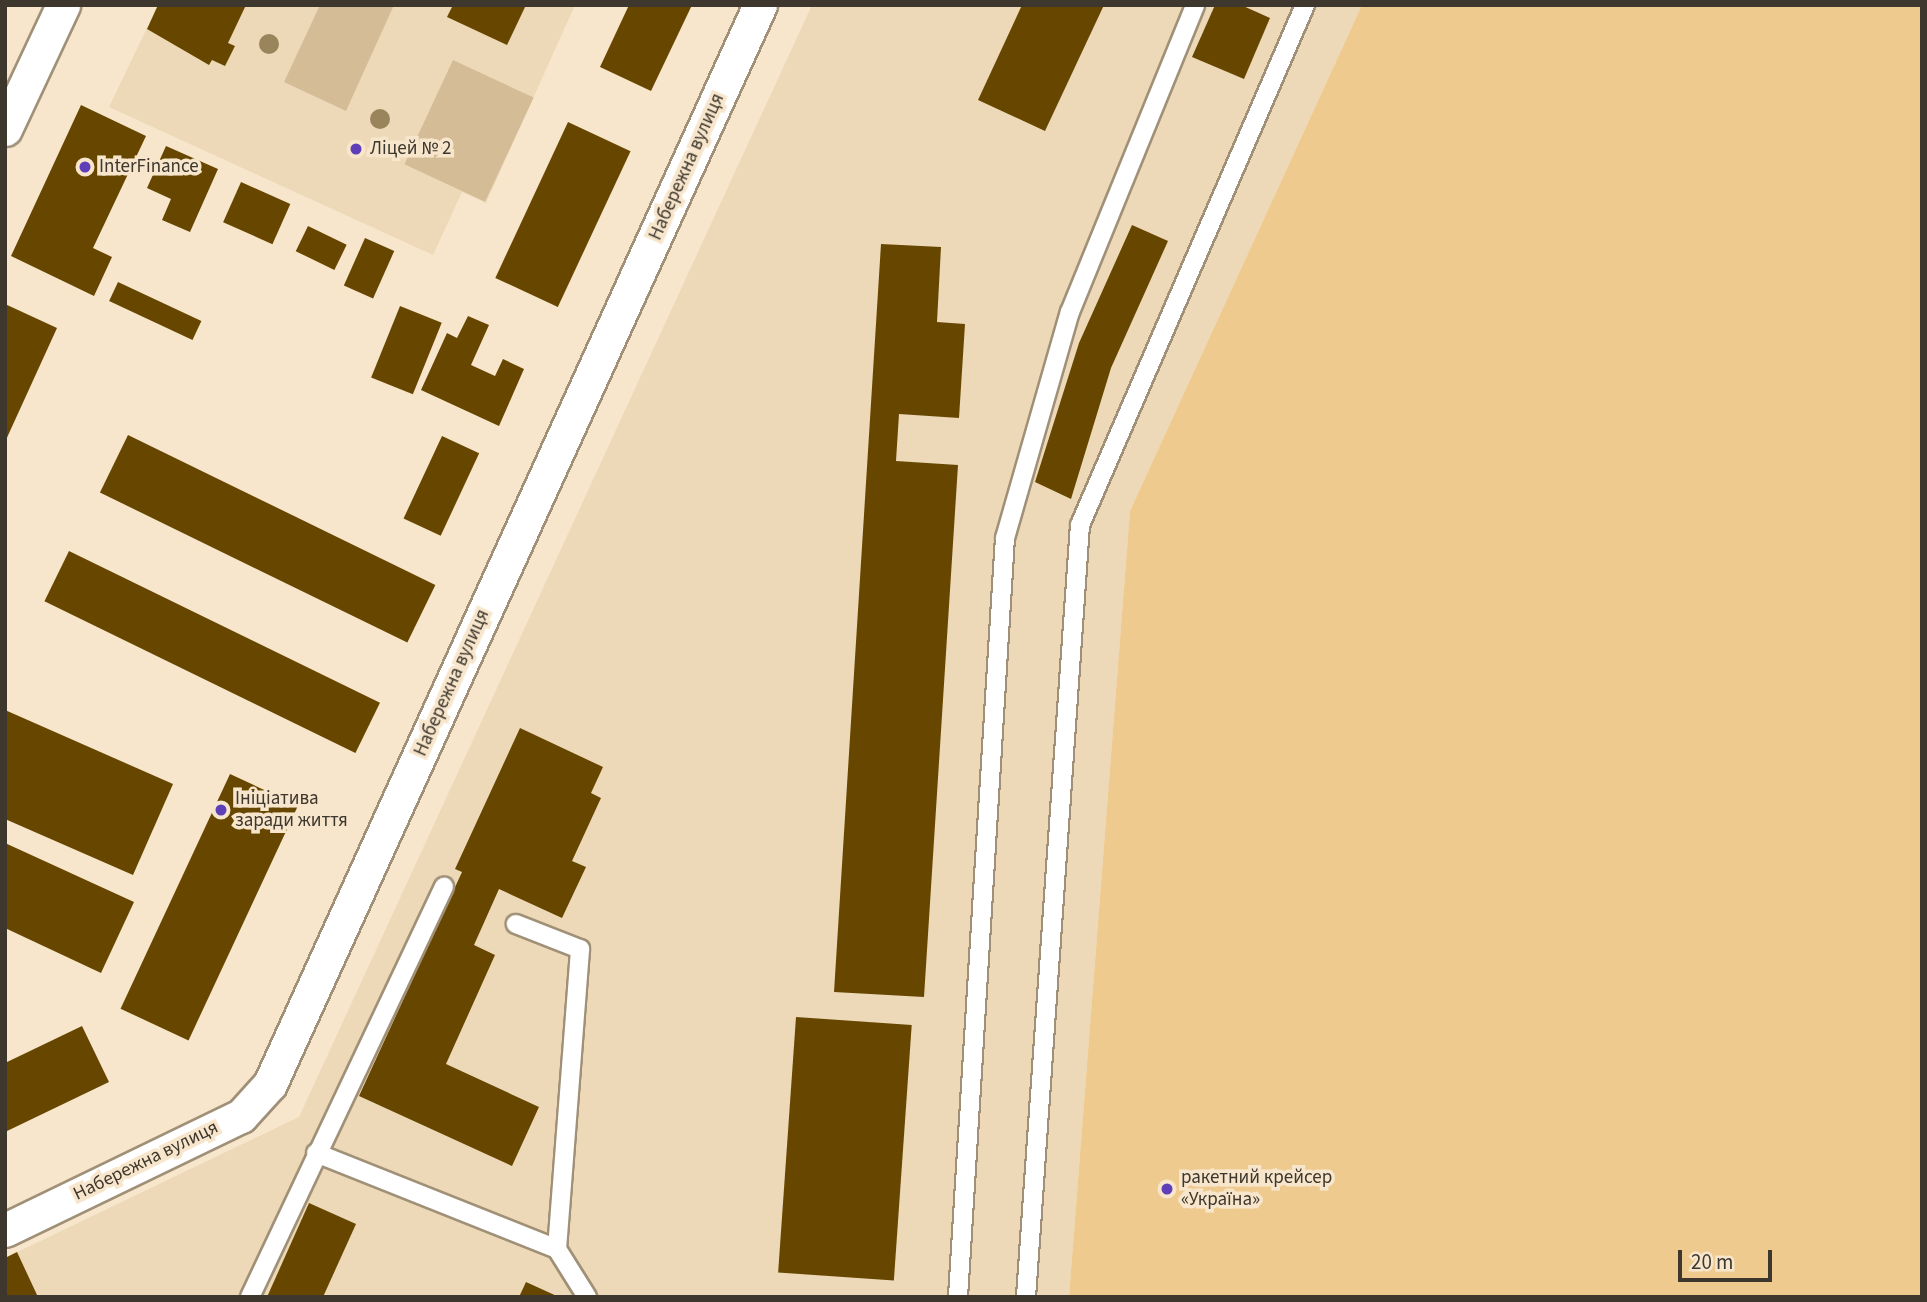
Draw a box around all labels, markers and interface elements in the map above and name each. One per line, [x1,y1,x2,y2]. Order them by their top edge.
street label: Набережна вулиця [644,90,730,244]
place label: Ліцей № 2 [370,138,451,160]
marker: Ліцей № 2 [348,141,364,157]
place label: InterFinance [99,156,199,178]
marker: InterFinance [77,159,93,175]
street label: Набережна вулиця [409,606,495,760]
place label: Ініціатива заради життя [235,788,348,832]
marker: Ініціатива заради життя [213,802,229,818]
street label: Набережна вулиця [70,1116,222,1206]
place label: ракетний крейсер «Україна» [1181,1167,1332,1211]
marker: ракетний крейсер «Україна» [1159,1181,1175,1197]
scale bar [1682,1236,1776,1280]
text: 20 m [1691,1247,1733,1277]

